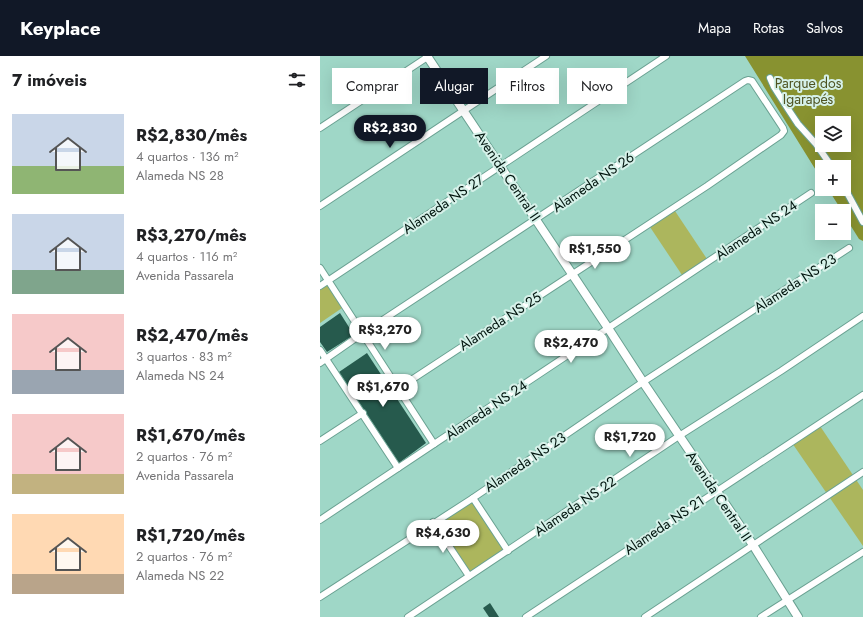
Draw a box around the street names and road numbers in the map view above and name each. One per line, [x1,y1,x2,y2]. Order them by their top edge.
street label: Avenida Central II [470,127,546,225]
street label: Alameda NS 26 [548,147,638,217]
street label: Alameda NS 27 [398,169,488,239]
street label: Alameda NS 24 [711,195,801,265]
street label: Alameda NS 23 [750,249,840,317]
street label: Alameda NS 25 [455,287,545,355]
street label: Alameda NS 24 [441,375,531,445]
street label: Alameda NS 23 [480,427,570,497]
street label: Avenida Central II [681,447,757,545]
street label: Alameda NS 22 [530,471,620,541]
street label: Alameda NS 21 [620,491,708,559]

